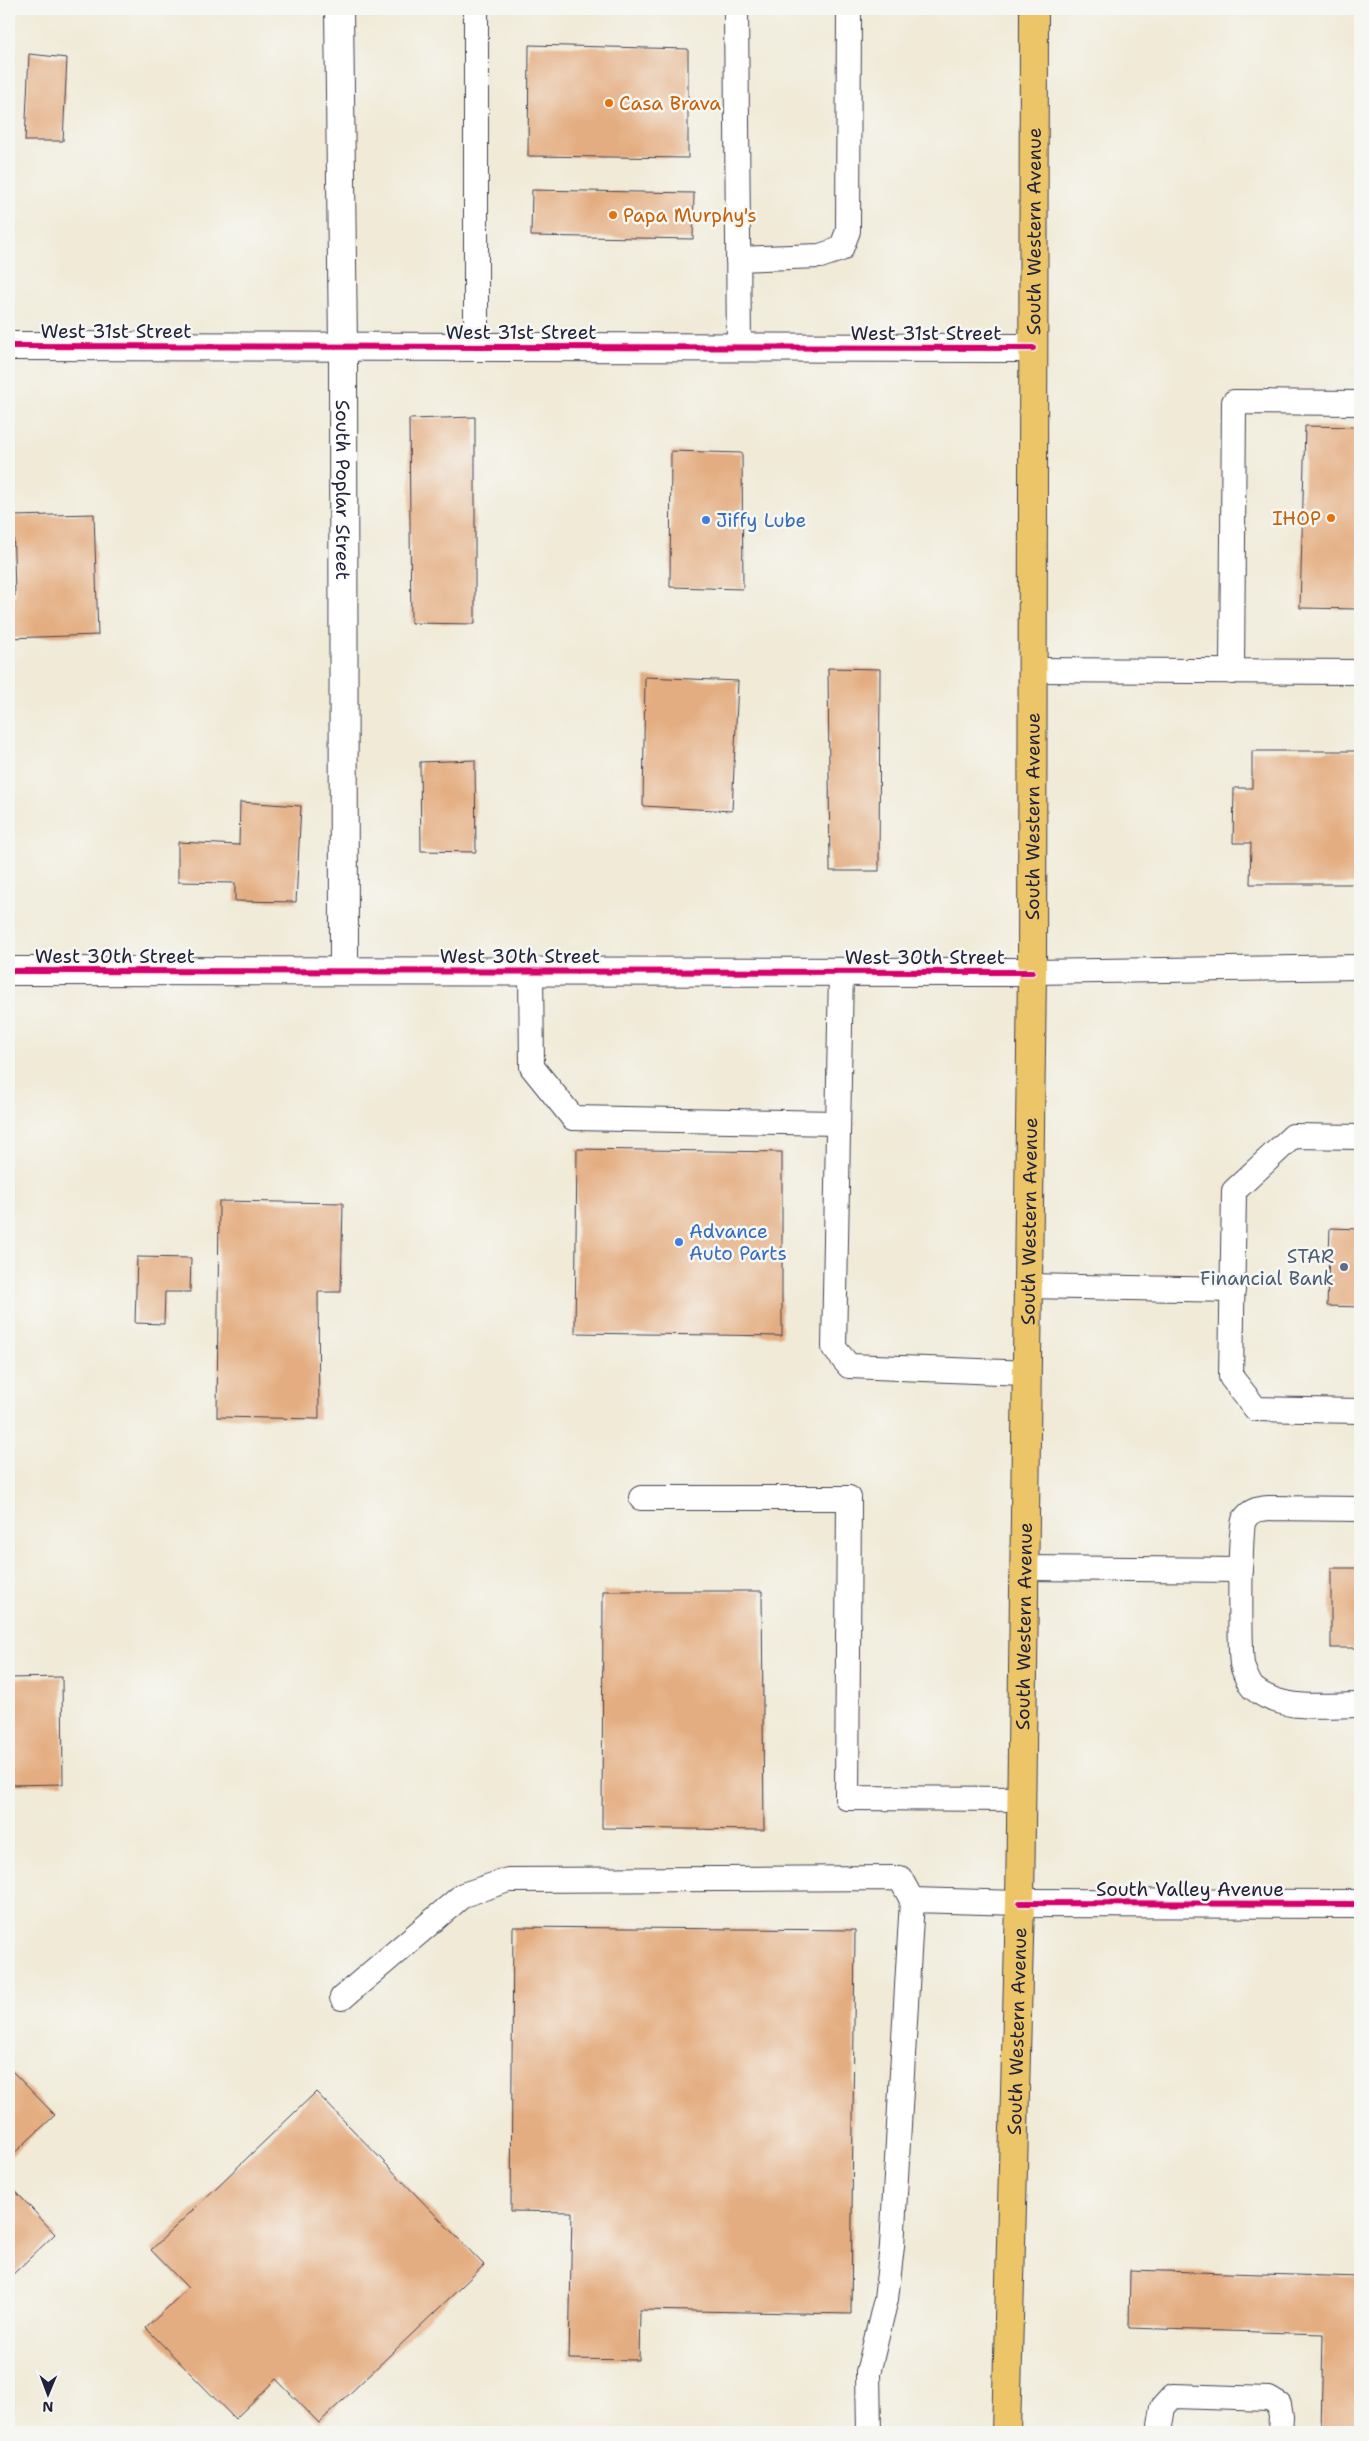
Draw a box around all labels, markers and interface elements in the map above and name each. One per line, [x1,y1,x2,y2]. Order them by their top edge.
place label: Casa Brava [619,91,721,116]
marker: Casa Brava [603,97,615,109]
street label: South Western Avenue [1021,127,1046,335]
place label: Papa Murphy's [623,203,757,228]
marker: Papa Murphy's [607,209,619,221]
street label: West 31st Street [40,319,192,344]
street label: West 31st Street [445,320,597,345]
street label: West 31st Street [850,321,1002,346]
street label: South Poplar Street [331,400,356,580]
place label: IHOP [1272,506,1321,531]
place label: Jiffy Lube [716,508,806,533]
marker: IHOP [1325,512,1337,524]
marker: Jiffy Lube [700,514,712,526]
street label: South Western Avenue [1020,712,1045,920]
street label: West 30th Street [35,944,195,969]
street label: West 30th Street [440,944,600,969]
street label: West 30th Street [845,945,1005,970]
street label: South Western Avenue [1015,1117,1043,1325]
place label: Advance Auto Parts [689,1219,787,1266]
marker: Advance Auto Parts [673,1236,685,1248]
place label: STAR Financial Bank [1200,1244,1334,1291]
marker: STAR Financial Bank [1338,1261,1350,1273]
street label: South Western Avenue [1010,1522,1037,1730]
street label: South Valley Avenue [1096,1877,1284,1902]
street label: South Western Avenue [1001,1927,1032,2135]
north arrow [22,2368,72,2418]
text: N [42,2398,53,2416]

